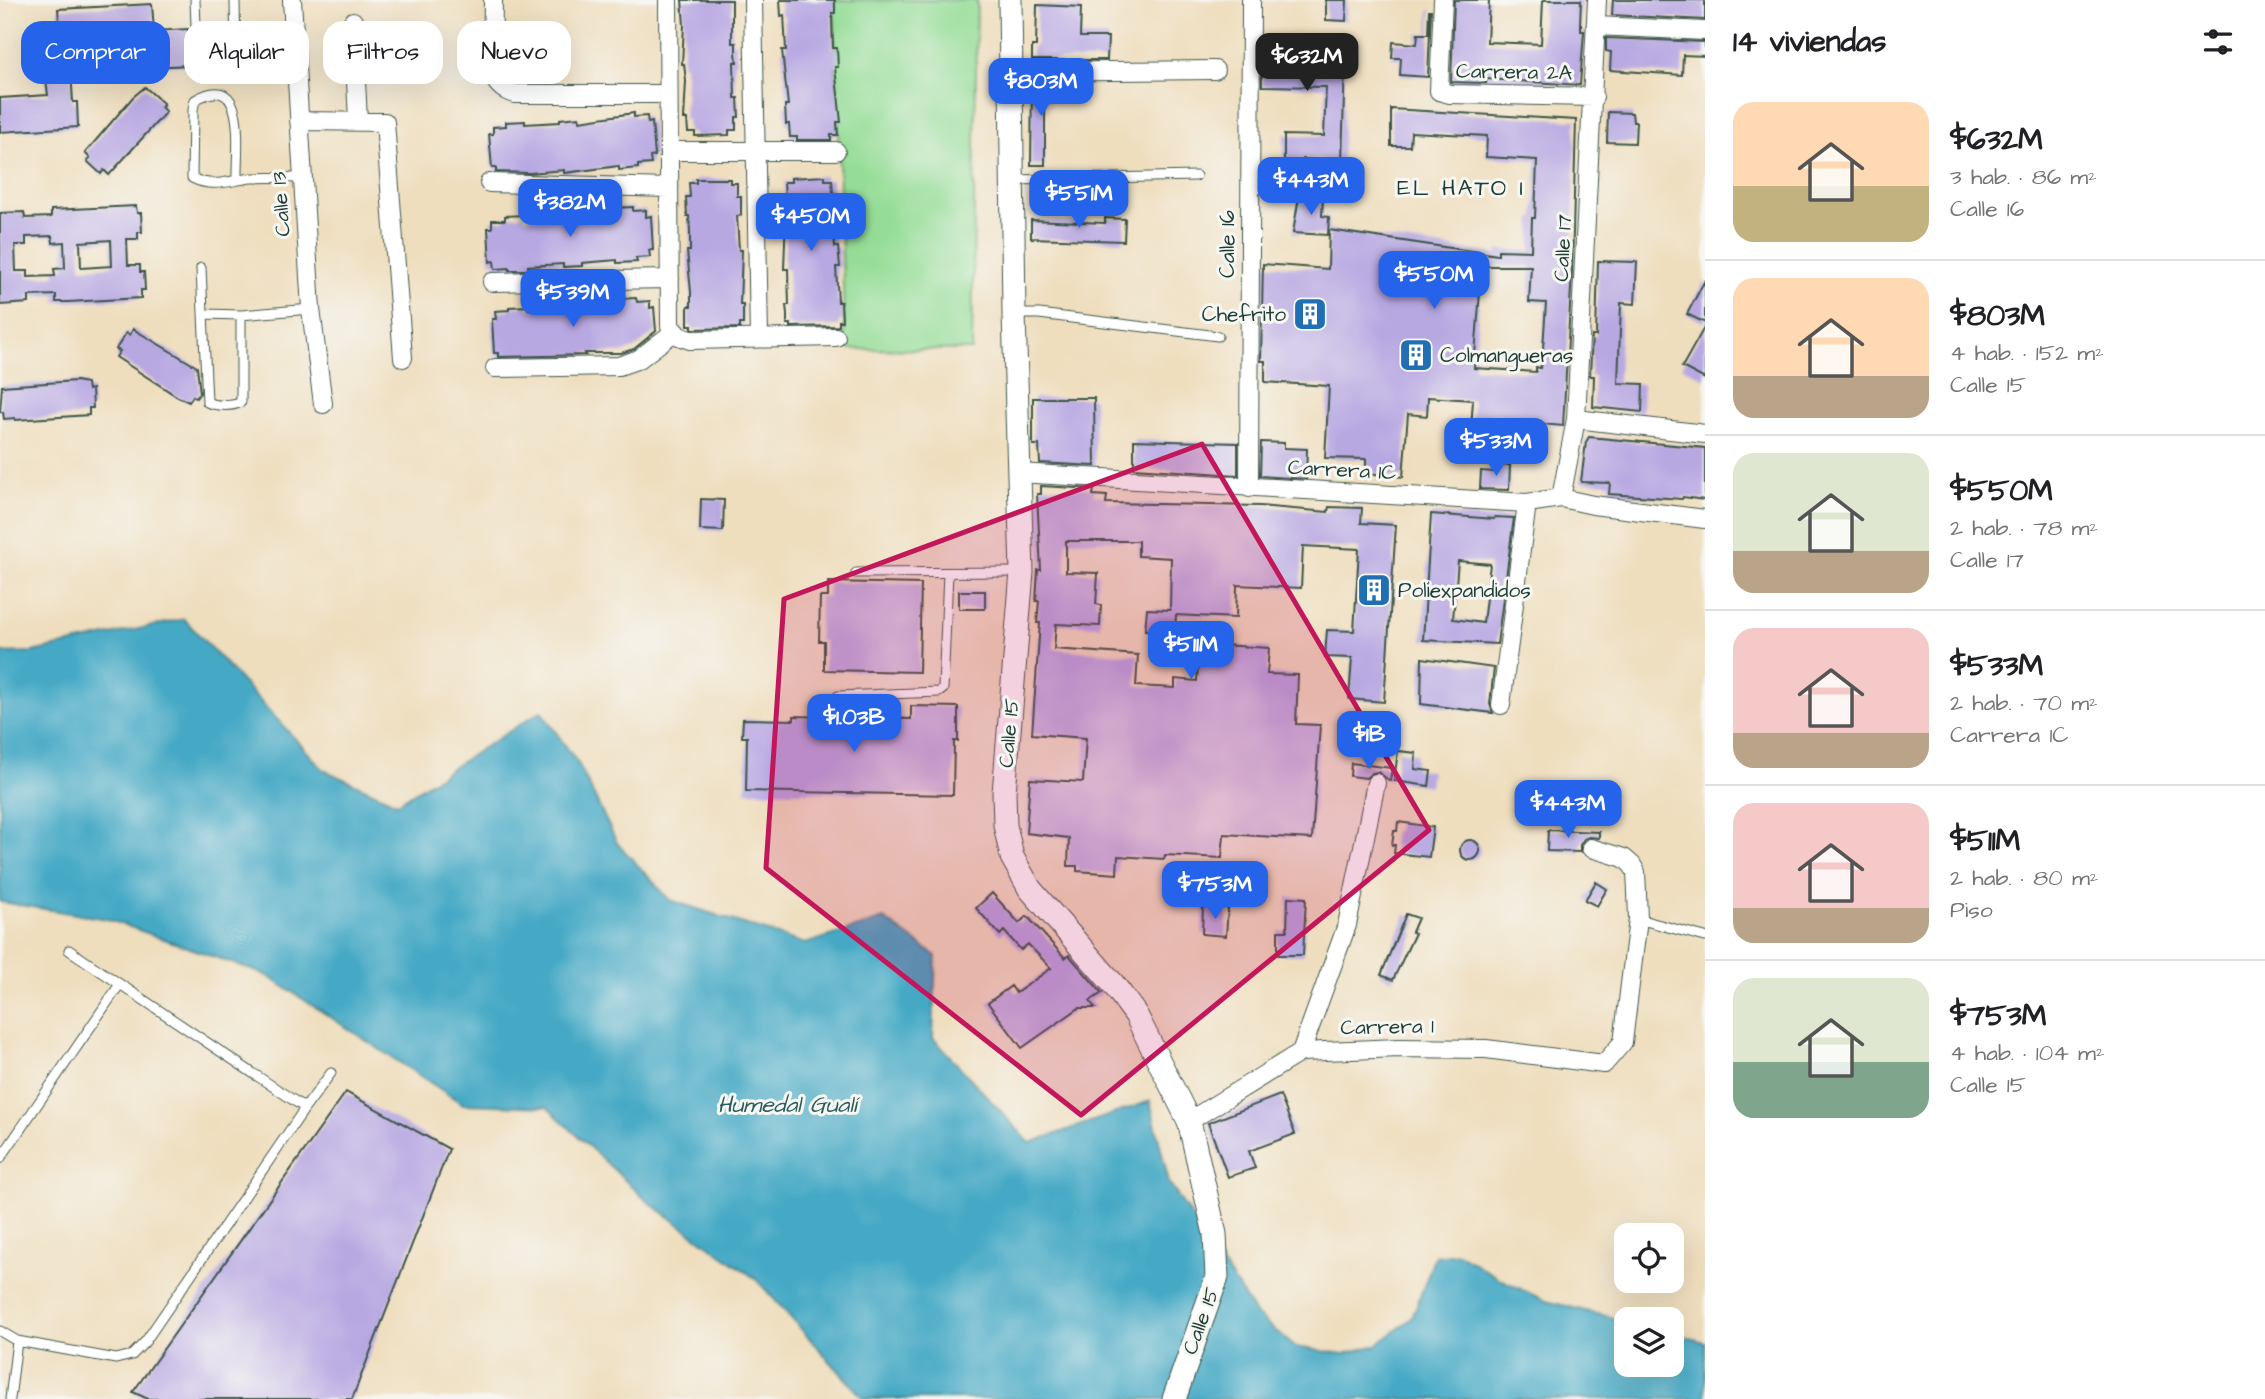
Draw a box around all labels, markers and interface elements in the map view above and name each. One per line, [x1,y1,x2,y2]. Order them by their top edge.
chip: Comprar [21,21,170,84]
chip: Alquilar [184,21,309,84]
chip: Filtros [323,21,443,84]
chip: Nuevo [457,21,571,84]
text: 14 viviendas [1733,21,1886,63]
icon: filters [2199,23,2237,61]
pin: $632M [1258,34,1356,93]
text: $632M [1271,40,1343,72]
street label: Carrera 2A [1456,56,1573,88]
pin: $803M [992,58,1090,118]
text: $803M [1005,65,1077,97]
text: $632M [1950,119,2043,161]
icon: home [1789,130,1873,214]
pin: $443M [1262,158,1360,217]
text: 3 hab. · 86 m² [1950,161,2097,193]
text: $443M [1274,164,1348,196]
street label: Calle 13 [264,170,298,238]
pin: $551M [1030,170,1128,230]
district label: EL HATO I [1397,172,1525,204]
text: $551M [1045,177,1113,209]
pin: $382M [521,180,619,239]
text: $382M [534,186,606,218]
text: Calle 16 [1950,193,2024,225]
pin: $450M [762,194,860,253]
text: $450M [772,200,850,232]
street label: Calle 16 [1213,210,1242,278]
street label: Calle 17 [1547,213,1579,282]
pin: $550M [1385,252,1483,311]
text: $550M [1395,258,1473,290]
pin: $539M [524,270,622,329]
text: $539M [537,276,609,308]
building icon: Chefrito [1291,295,1329,333]
text: $803M [1950,295,2045,337]
place label: Chefrito [1202,300,1286,329]
icon: home [1789,306,1873,390]
building icon: Colmangueras [1397,336,1435,374]
text: 4 hab. · 152 m² [1950,337,2104,369]
place label: Colmangueras [1440,341,1573,372]
text: Calle 15 [1950,369,2026,401]
pin: $533M [1447,419,1545,478]
text: $533M [1460,425,1532,457]
street label: Carrera 1C [1287,453,1397,487]
text: $550M [1950,470,2053,512]
icon: home [1789,481,1873,565]
text: 2 hab. · 78 m² [1950,512,2098,544]
text: Calle 17 [1950,544,2024,576]
building icon: Poliexpandidos [1355,571,1393,609]
place label: Poliexpandidos [1398,576,1531,606]
pin: $511M [1142,622,1240,681]
text: $511M [1164,628,1218,660]
text: $533M [1950,645,2043,687]
icon: home [1789,656,1873,740]
text: 2 hab. · 70 m² [1950,687,2098,719]
pin: $1.03B [797,694,911,754]
street label: Calle 15 [992,697,1026,769]
text: $1.03B [823,701,885,733]
pin: $1B [1335,712,1403,771]
text: $1B [1353,718,1385,750]
text: Carrera 1C [1950,719,2069,751]
pin: $443M [1519,780,1617,840]
text: $443M [1531,787,1605,819]
text: $511M [1950,820,2020,862]
icon: home [1789,831,1873,915]
pin: $753M [1166,862,1264,921]
text: 2 hab. · 80 m² [1950,862,2098,894]
text: $753M [1178,868,1252,900]
text: Piso [1950,894,1993,926]
text: $753M [1950,995,2046,1037]
icon: home [1789,1006,1873,1090]
street label: Carrera 1 [1340,1012,1434,1042]
text: 4 hab. · 104 m² [1950,1037,2105,1069]
text: Calle 15 [1950,1069,2026,1101]
water label: Humedal Gualí [718,1089,861,1121]
map controls [1614,1223,1684,1377]
button: locate [1614,1223,1684,1293]
street label: Calle 15 [1175,1283,1227,1359]
button: layers [1614,1307,1684,1377]

